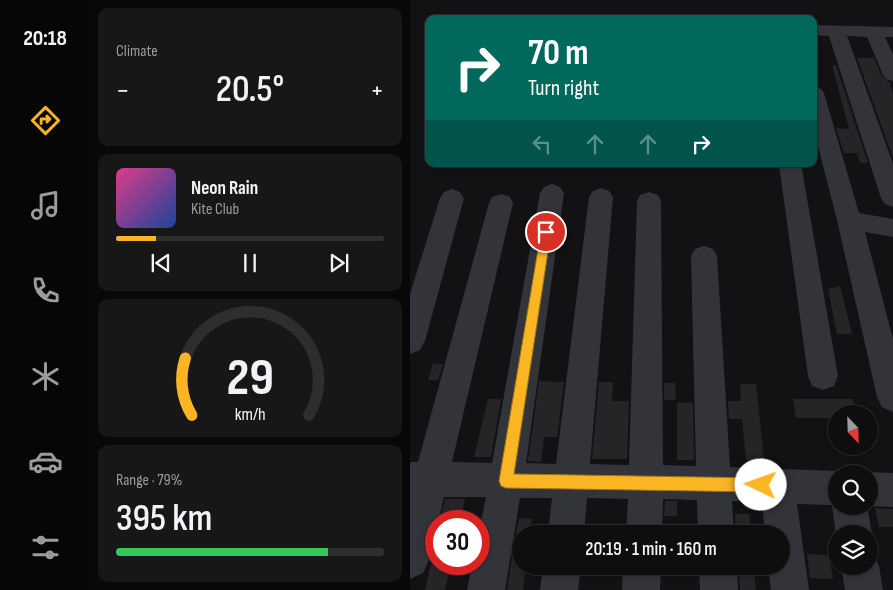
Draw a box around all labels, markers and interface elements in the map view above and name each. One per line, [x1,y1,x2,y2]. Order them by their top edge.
text: 20:18 [23,25,67,52]
text: 70 m [528,32,588,75]
icon: right [445,35,510,100]
text: Climate [116,42,158,61]
text: 20.5° [216,67,284,112]
text: − [116,74,130,107]
text: + [370,74,384,107]
text: Turn right [528,75,599,102]
icon: directions [28,103,63,138]
icon: left [528,130,556,158]
icon: ahead [581,130,609,158]
icon: ahead [634,130,662,158]
icon: right [687,130,715,158]
text: Neon Rain [191,177,258,200]
icon: music [28,188,63,223]
text: Kite Club [191,200,239,219]
pin [525,211,567,253]
icon: arrive [532,218,560,246]
icon: previous [147,249,175,277]
icon: pause [236,249,264,277]
icon: next [325,249,353,277]
icon: phone [28,273,63,308]
text: 29 [226,347,274,410]
icon: climate [28,359,63,394]
text: km/h [235,404,265,425]
north arrow [828,405,878,455]
map controls [828,405,878,575]
icon: car [28,444,63,479]
position arrow [734,458,786,510]
button: search [828,465,878,515]
text: Range · 79% [116,471,182,490]
text: 395 km [116,496,212,541]
speed limit sign: 30 [425,510,490,575]
button: layers [828,525,878,575]
icon: filters [28,530,63,565]
text: 20:19 · 1 min · 160 m [585,538,717,561]

